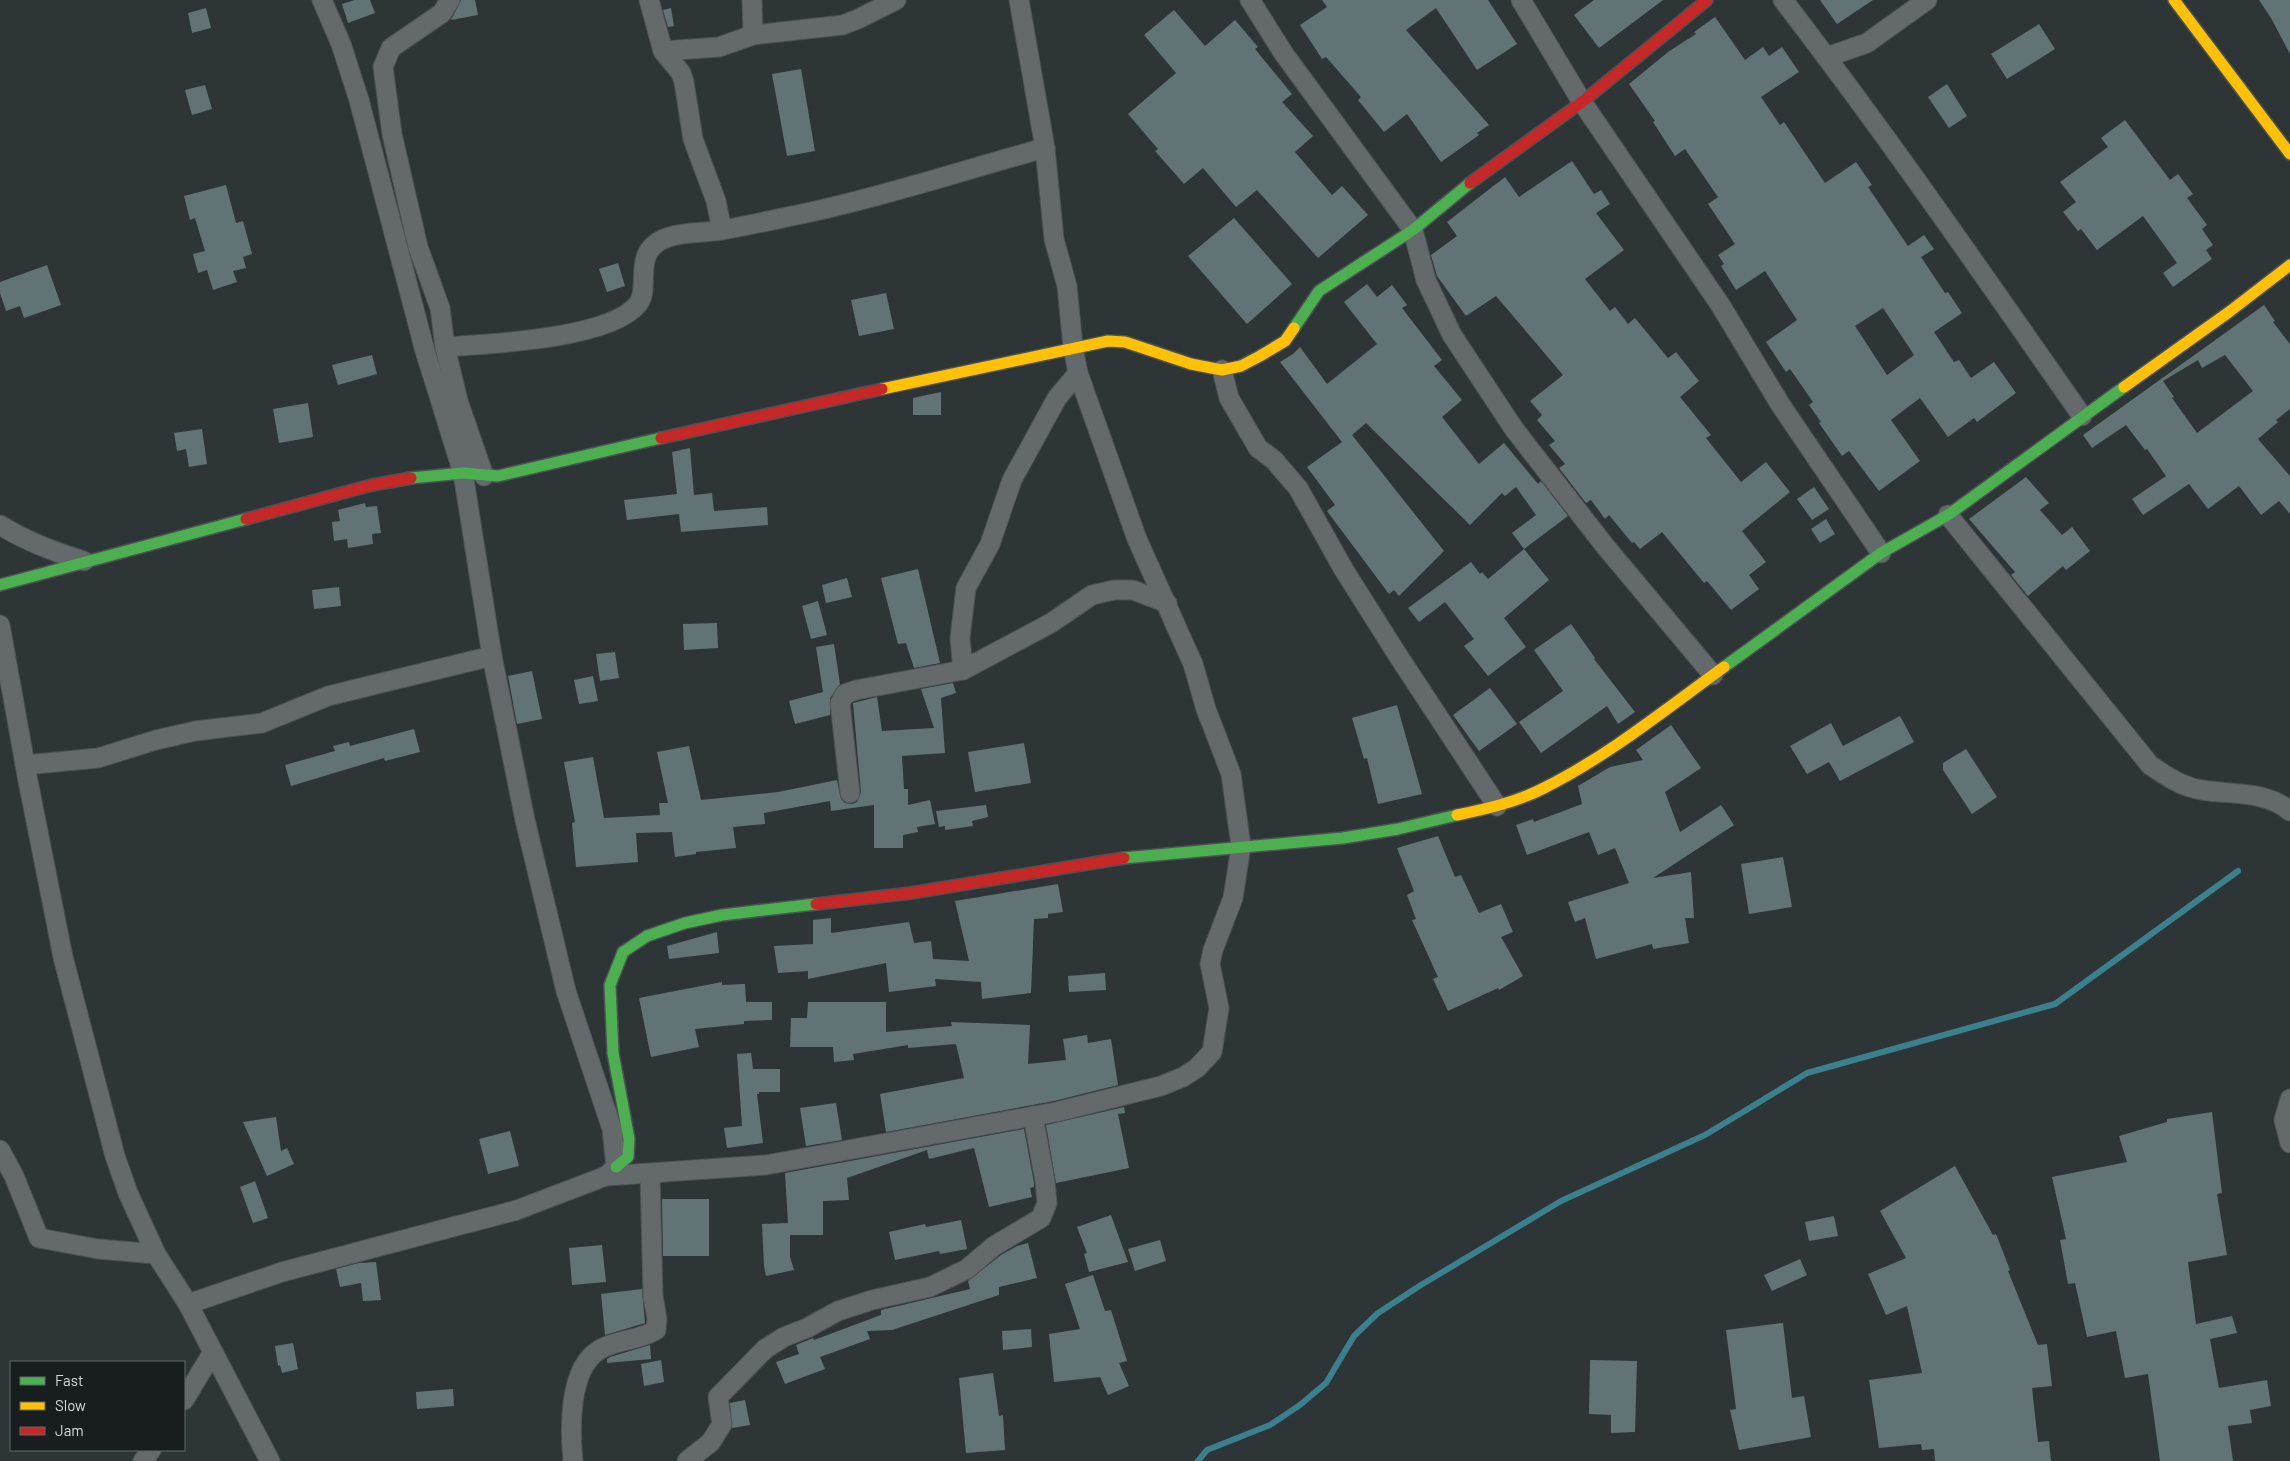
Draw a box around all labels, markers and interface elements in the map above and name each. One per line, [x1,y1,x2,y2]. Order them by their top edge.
legend [10,1361,185,1451]
text: Fast [55,1371,83,1389]
text: Slow [55,1396,86,1414]
text: Jam [55,1421,84,1439]

